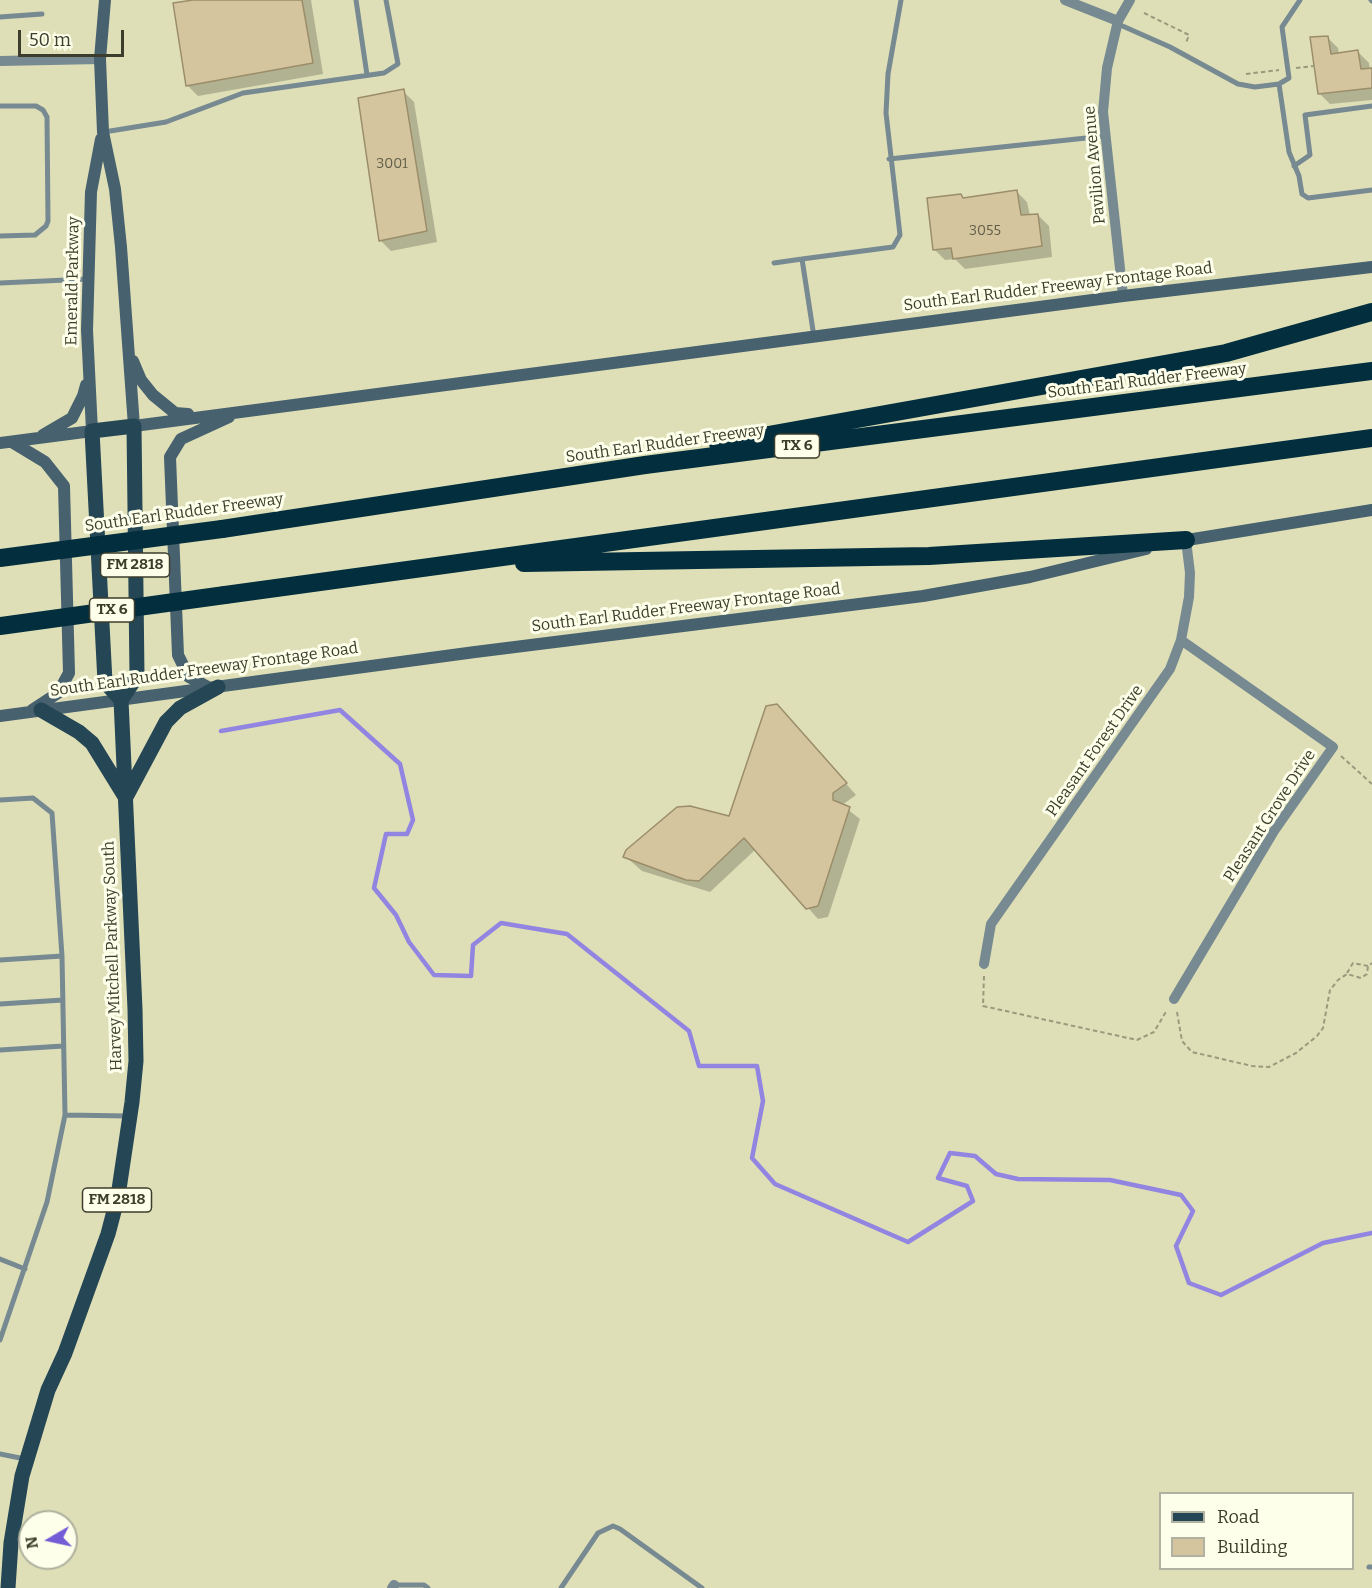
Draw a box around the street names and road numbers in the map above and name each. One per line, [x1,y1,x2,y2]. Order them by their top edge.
street label: Pavilion Avenue [1080,105,1110,225]
street label: Emerald Parkway [62,216,84,346]
street label: South Earl Rudder Freeway Frontage Road [903,259,1213,315]
street label: South Earl Rudder Freeway [1046,359,1248,403]
street label: South Earl Rudder Freeway [564,421,766,467]
road number: TX 6 [774,434,820,458]
street label: South Earl Rudder Freeway [83,490,285,536]
road number: FM 2818 [100,553,170,577]
street label: South Earl Rudder Freeway Frontage Road [531,580,841,636]
road number: TX 6 [90,598,134,622]
street label: South Earl Rudder Freeway Frontage Road [49,639,359,701]
street label: Pleasant Forest Drive [1042,682,1148,820]
street label: Pleasant Grove Drive [1220,746,1320,886]
street label: Harvey Mitchell Parkway South [99,841,127,1071]
road number: FM 2818 [82,1188,152,1212]

